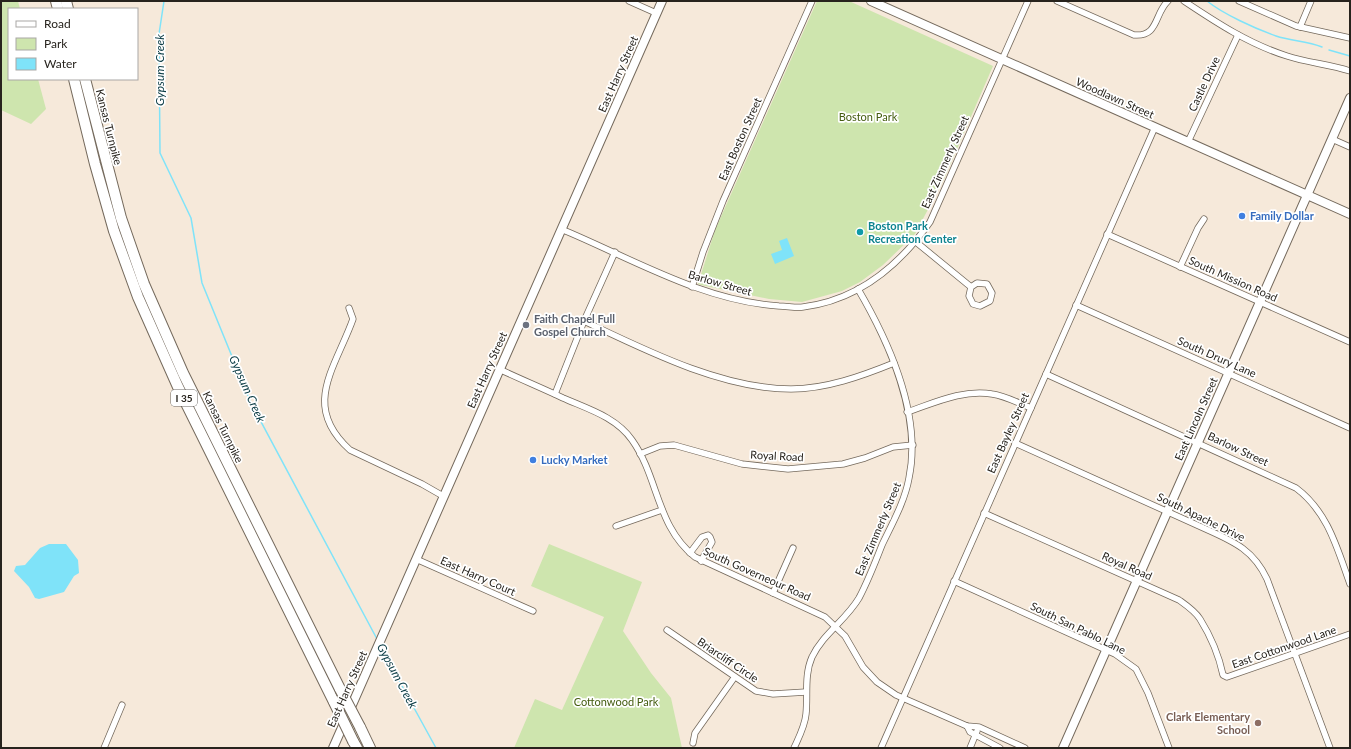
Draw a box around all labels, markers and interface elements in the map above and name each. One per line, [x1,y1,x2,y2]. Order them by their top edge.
legend [8,8,138,80]
text: Road [44,16,71,31]
water label: Gypsum Creek [152,34,167,106]
street label: East Harry Street [595,34,640,114]
text: Park [44,36,68,51]
street label: Castle Drive [1185,54,1222,113]
text: Water [44,56,77,71]
street label: Woodlawn Street [1074,75,1156,121]
street label: Kansas Turnpike [94,88,125,166]
street label: East Boston Street [715,95,764,182]
park label: Boston Park [839,110,898,123]
street label: East Zimmerly Street [918,113,971,210]
place label: Family Dollar [1250,209,1315,222]
marker: Family Dollar [1237,211,1247,221]
place label: Boston Park Recreation Center [868,219,958,245]
marker: Boston Park Recreation Center [855,227,865,237]
street label: South Mission Road [1187,253,1280,304]
street label: Barlow Street [687,267,753,298]
place label: Faith Chapel Full Gospel Church [534,312,615,338]
marker: Faith Chapel Full Gospel Church [521,320,531,330]
street label: East Harry Street [464,330,509,410]
street label: South Drury Lane [1176,333,1259,380]
water label: Gypsum Creek [226,353,269,425]
street label: East Lincoln Street [1171,375,1220,462]
street label: Kansas Turnpike [201,389,246,465]
road number: I 35 [171,390,197,406]
street label: East Bayley Street [984,390,1031,475]
street label: Barlow Street [1206,429,1271,468]
street label: Royal Road [750,448,804,463]
place label: Lucky Market [541,453,608,466]
marker: Lucky Market [528,455,538,465]
street label: East Zimmerly Street [852,480,903,577]
street label: South Apache Drive [1155,490,1247,544]
street label: South Governeour Road [702,544,813,603]
street label: Royal Road [1100,549,1154,582]
street label: East Harry Court [439,553,518,598]
street label: South San Pablo Lane [1028,599,1128,656]
street label: East Cottonwood Lane [1230,622,1338,671]
street label: Briarcliff Circle [695,634,761,685]
water label: Gypsum Creek [374,641,421,711]
street label: East Harry Street [324,649,369,729]
park label: Cottonwood Park [574,695,659,708]
place label: Clark Elementary School [1166,710,1250,736]
marker: Clark Elementary School [1253,718,1263,728]

